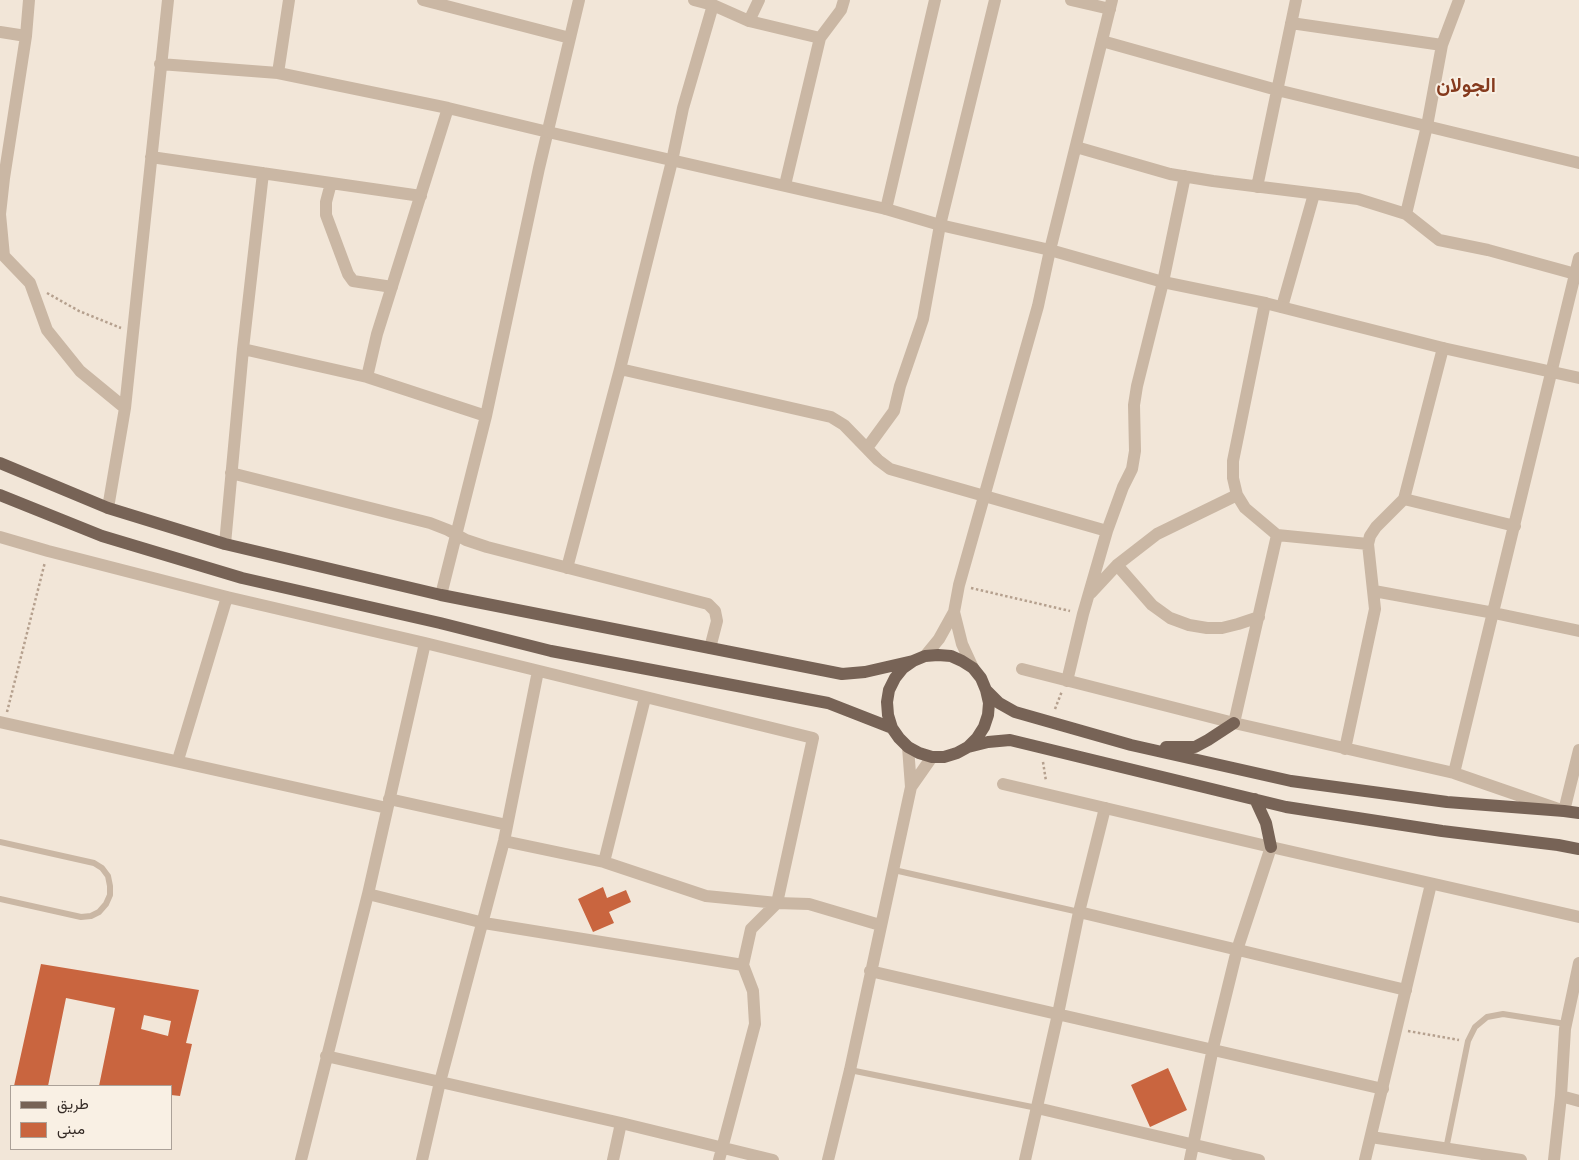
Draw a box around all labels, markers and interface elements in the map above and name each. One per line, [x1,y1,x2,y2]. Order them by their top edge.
district label: الجولان [1436,75,1496,99]
legend [10,1085,172,1150]
text: طريق [57,1093,89,1114]
text: مبنى [57,1118,85,1139]

